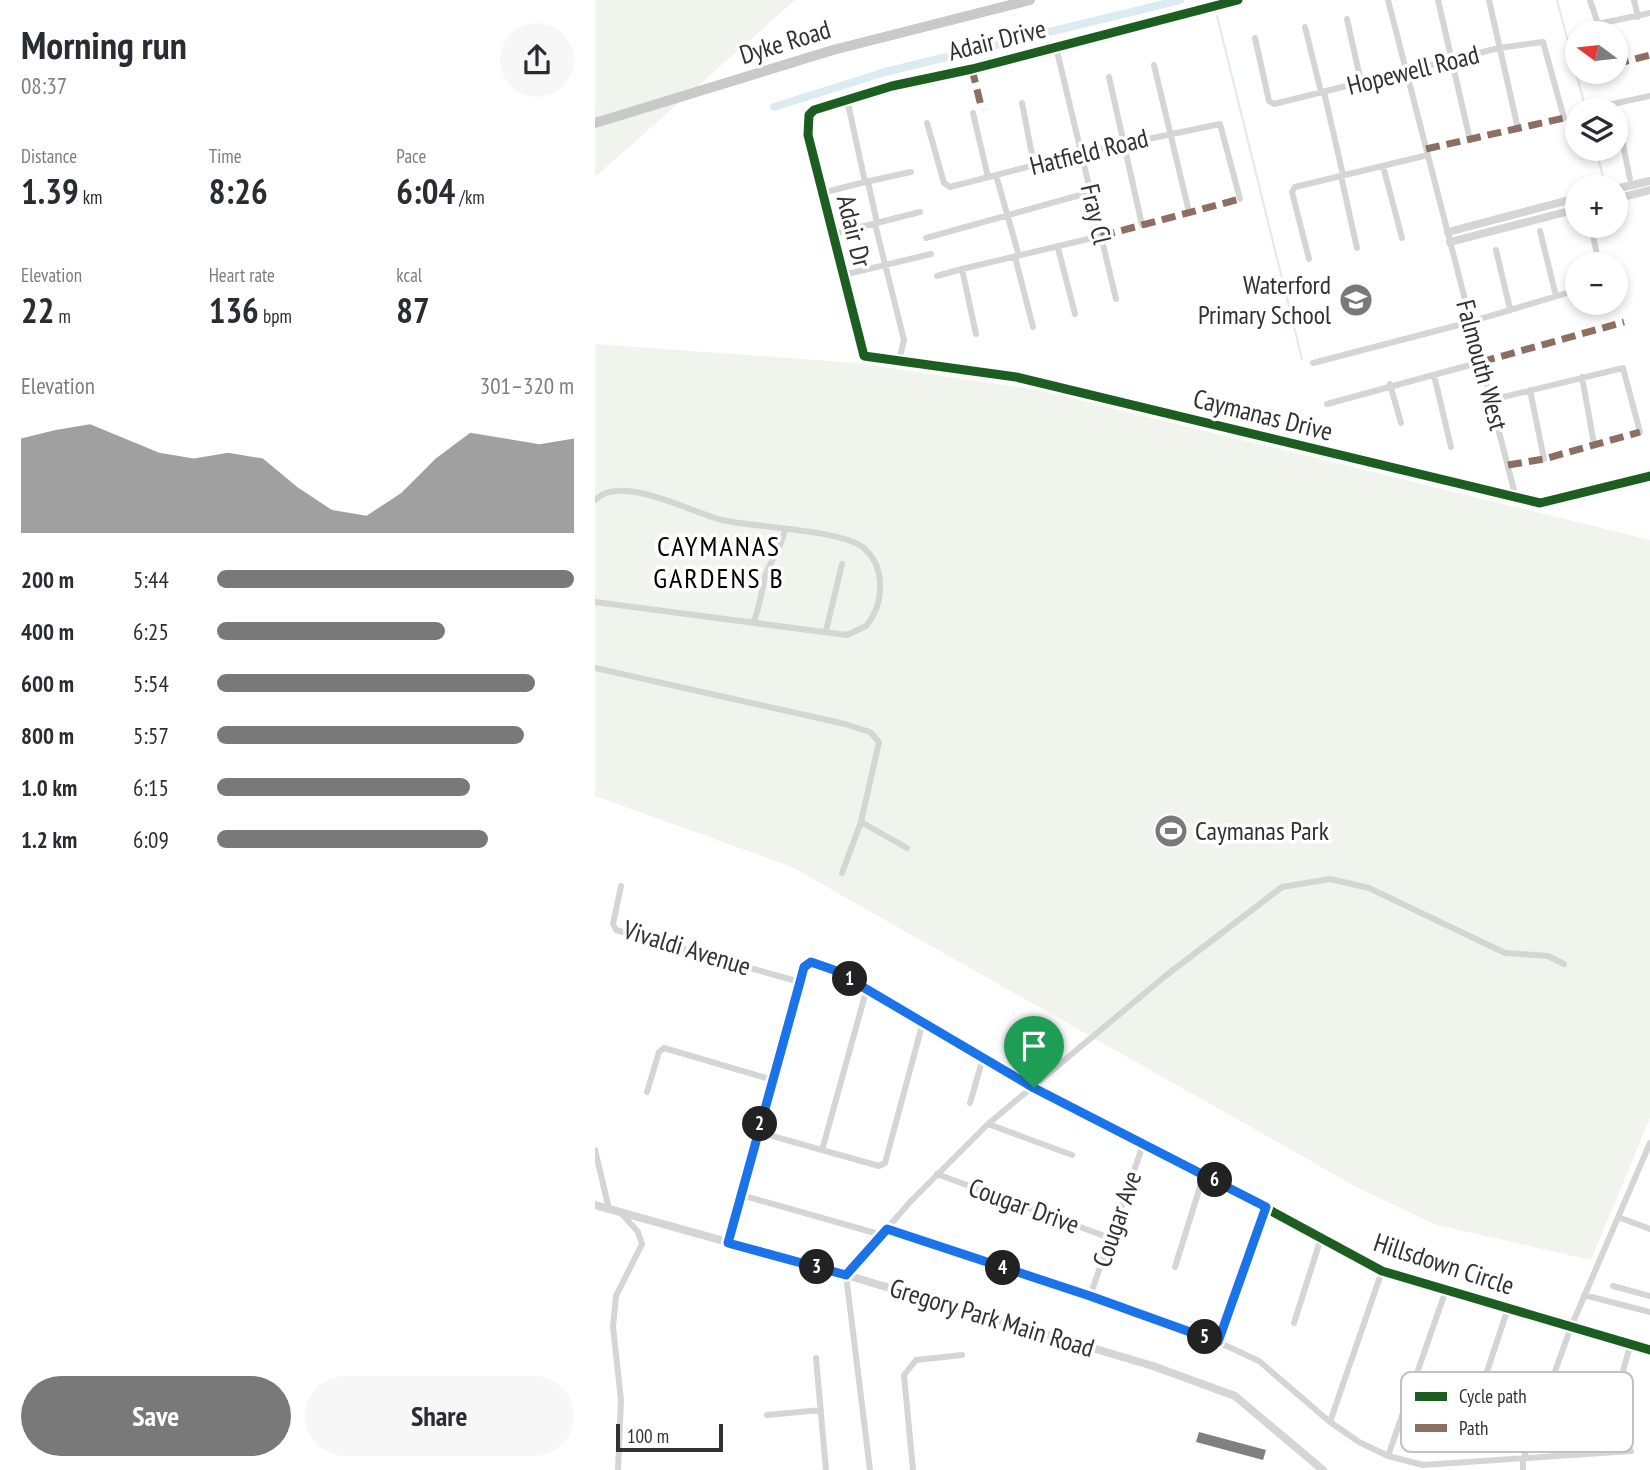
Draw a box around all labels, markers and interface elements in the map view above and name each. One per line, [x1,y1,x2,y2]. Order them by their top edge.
street label: Adair Drive [945,11,1049,68]
street label: Dyke Road [735,12,834,71]
text: Morning run [21,20,187,69]
north arrow [1565,21,1627,84]
map controls [1565,21,1628,315]
button: share [500,23,574,97]
street label: Hopewell Road [1343,37,1482,102]
text: 08:37 [21,71,67,100]
button: layers [1565,98,1628,161]
street label: Hatfield Road [1026,121,1151,182]
text: Distance [21,144,77,168]
text: Time [209,144,242,168]
text: Pace [396,144,426,168]
text: 1.39 [21,168,79,214]
text: 8:26 [209,168,268,214]
text: 6:04 [396,168,455,214]
button: + [1565,175,1628,238]
street label: Fray Cl [1074,181,1119,247]
text: km [79,185,102,209]
text: /km [455,185,485,209]
street label: Adair Dr [830,191,879,270]
button: − [1565,252,1628,315]
text: Elevation [21,263,82,287]
text: Heart rate [209,263,275,287]
text: kcal [396,263,422,287]
place label: Waterford Primary School [1198,268,1331,331]
school or university icon: Waterford Primary School [1337,281,1375,319]
text: 22 [21,287,54,333]
text: 136 [209,287,259,333]
text: 87 [396,287,430,333]
street label: Falmouth West [1449,296,1516,434]
text: m [54,304,71,328]
text: bpm [259,304,292,328]
text: Elevation [21,371,95,400]
text: 301–320 m [480,371,574,400]
street label: Caymanas Drive [1190,381,1336,448]
district label: CAYMANAS GARDENS B [653,527,785,596]
text: 200 m [21,565,74,594]
text: 5:44 [133,565,169,594]
text: 400 m [21,617,74,646]
text: 6:25 [133,617,169,646]
text: 600 m [21,669,74,698]
text: 5:54 [133,669,169,698]
text: 800 m [21,721,74,750]
text: 5:57 [133,721,169,750]
text: 1.0 km [21,773,77,802]
text: 6:15 [133,773,169,802]
sports icon: Caymanas Park [1152,812,1190,850]
place label: Caymanas Park [1195,814,1329,847]
text: 1.2 km [21,825,77,854]
text: 6:09 [133,825,169,854]
street label: Vivaldi Avenue [618,912,755,983]
pin: 1 [833,962,867,996]
text: 1 [845,966,854,990]
pin [1004,1016,1064,1088]
icon: arrive [1015,1027,1053,1065]
pin: 2 [743,1106,777,1142]
text: 2 [755,1111,764,1135]
pin: 6 [1197,1162,1233,1198]
street label: Cougar Ave [1085,1166,1148,1271]
text: 6 [1210,1167,1219,1191]
street label: Cougar Drive [964,1170,1084,1241]
street label: Hillsdown Circle [1370,1225,1519,1302]
pin: 3 [799,1250,835,1284]
pin: 4 [985,1250,1021,1286]
text: 3 [812,1254,821,1278]
text: 4 [998,1255,1007,1279]
street label: Gregory Park Main Road [886,1271,1098,1364]
pin: 5 [1187,1320,1223,1354]
text: 5 [1200,1324,1209,1348]
legend [1401,1372,1633,1452]
button: Save [21,1376,291,1456]
button: Share [305,1376,574,1456]
text: Cycle path [1459,1384,1527,1408]
text: Path [1459,1416,1488,1440]
scale bar [616,1421,723,1453]
text: 100 m [627,1424,669,1448]

